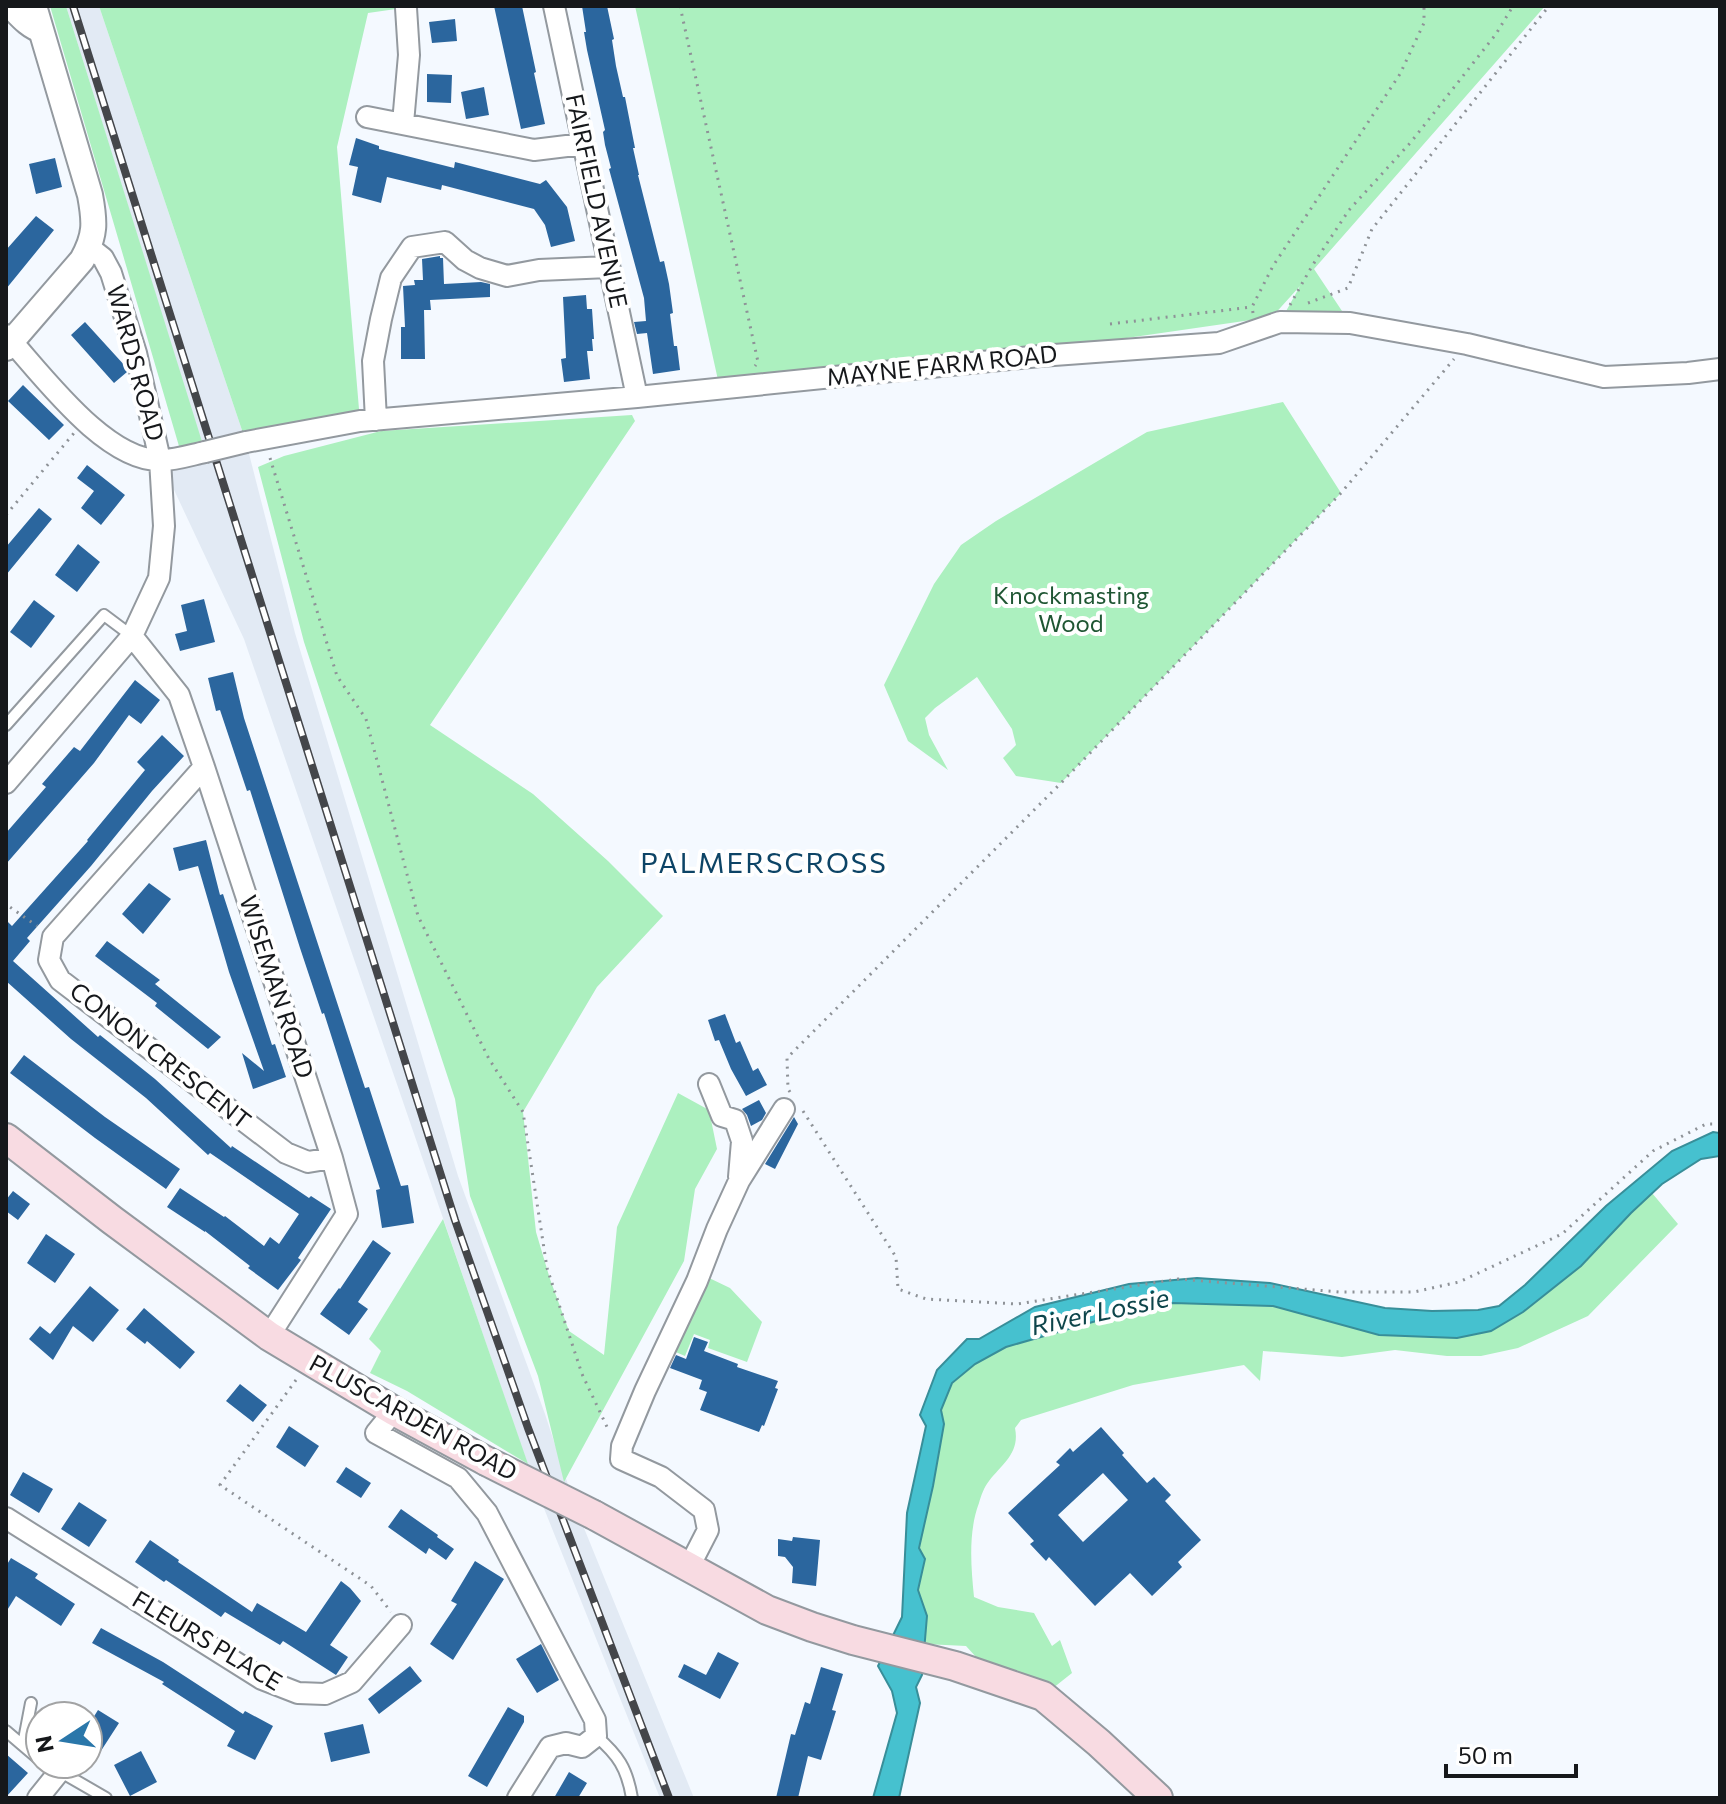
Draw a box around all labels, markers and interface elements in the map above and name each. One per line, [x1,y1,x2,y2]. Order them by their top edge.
street label: FAIRFIELD AVENUE [561,91,634,310]
street label: WARDS ROAD [102,281,171,444]
street label: MAYNE FARM ROAD [825,338,1059,391]
park label: Knockmasting Wood [993,580,1149,637]
district label: PALMERSCROSS [640,845,888,879]
street label: WISEMAN ROAD [234,891,321,1082]
street label: CONON CRESCENT [65,975,257,1134]
water label: River Lossie [1028,1281,1172,1340]
street label: PLUSCARDEN ROAD [305,1348,523,1486]
street label: FLEURS PLACE [128,1584,288,1696]
north arrow [24,1700,104,1780]
scale bar [1446,1728,1576,1778]
text: N [29,1733,59,1755]
text: 50 m [1458,1740,1513,1769]

